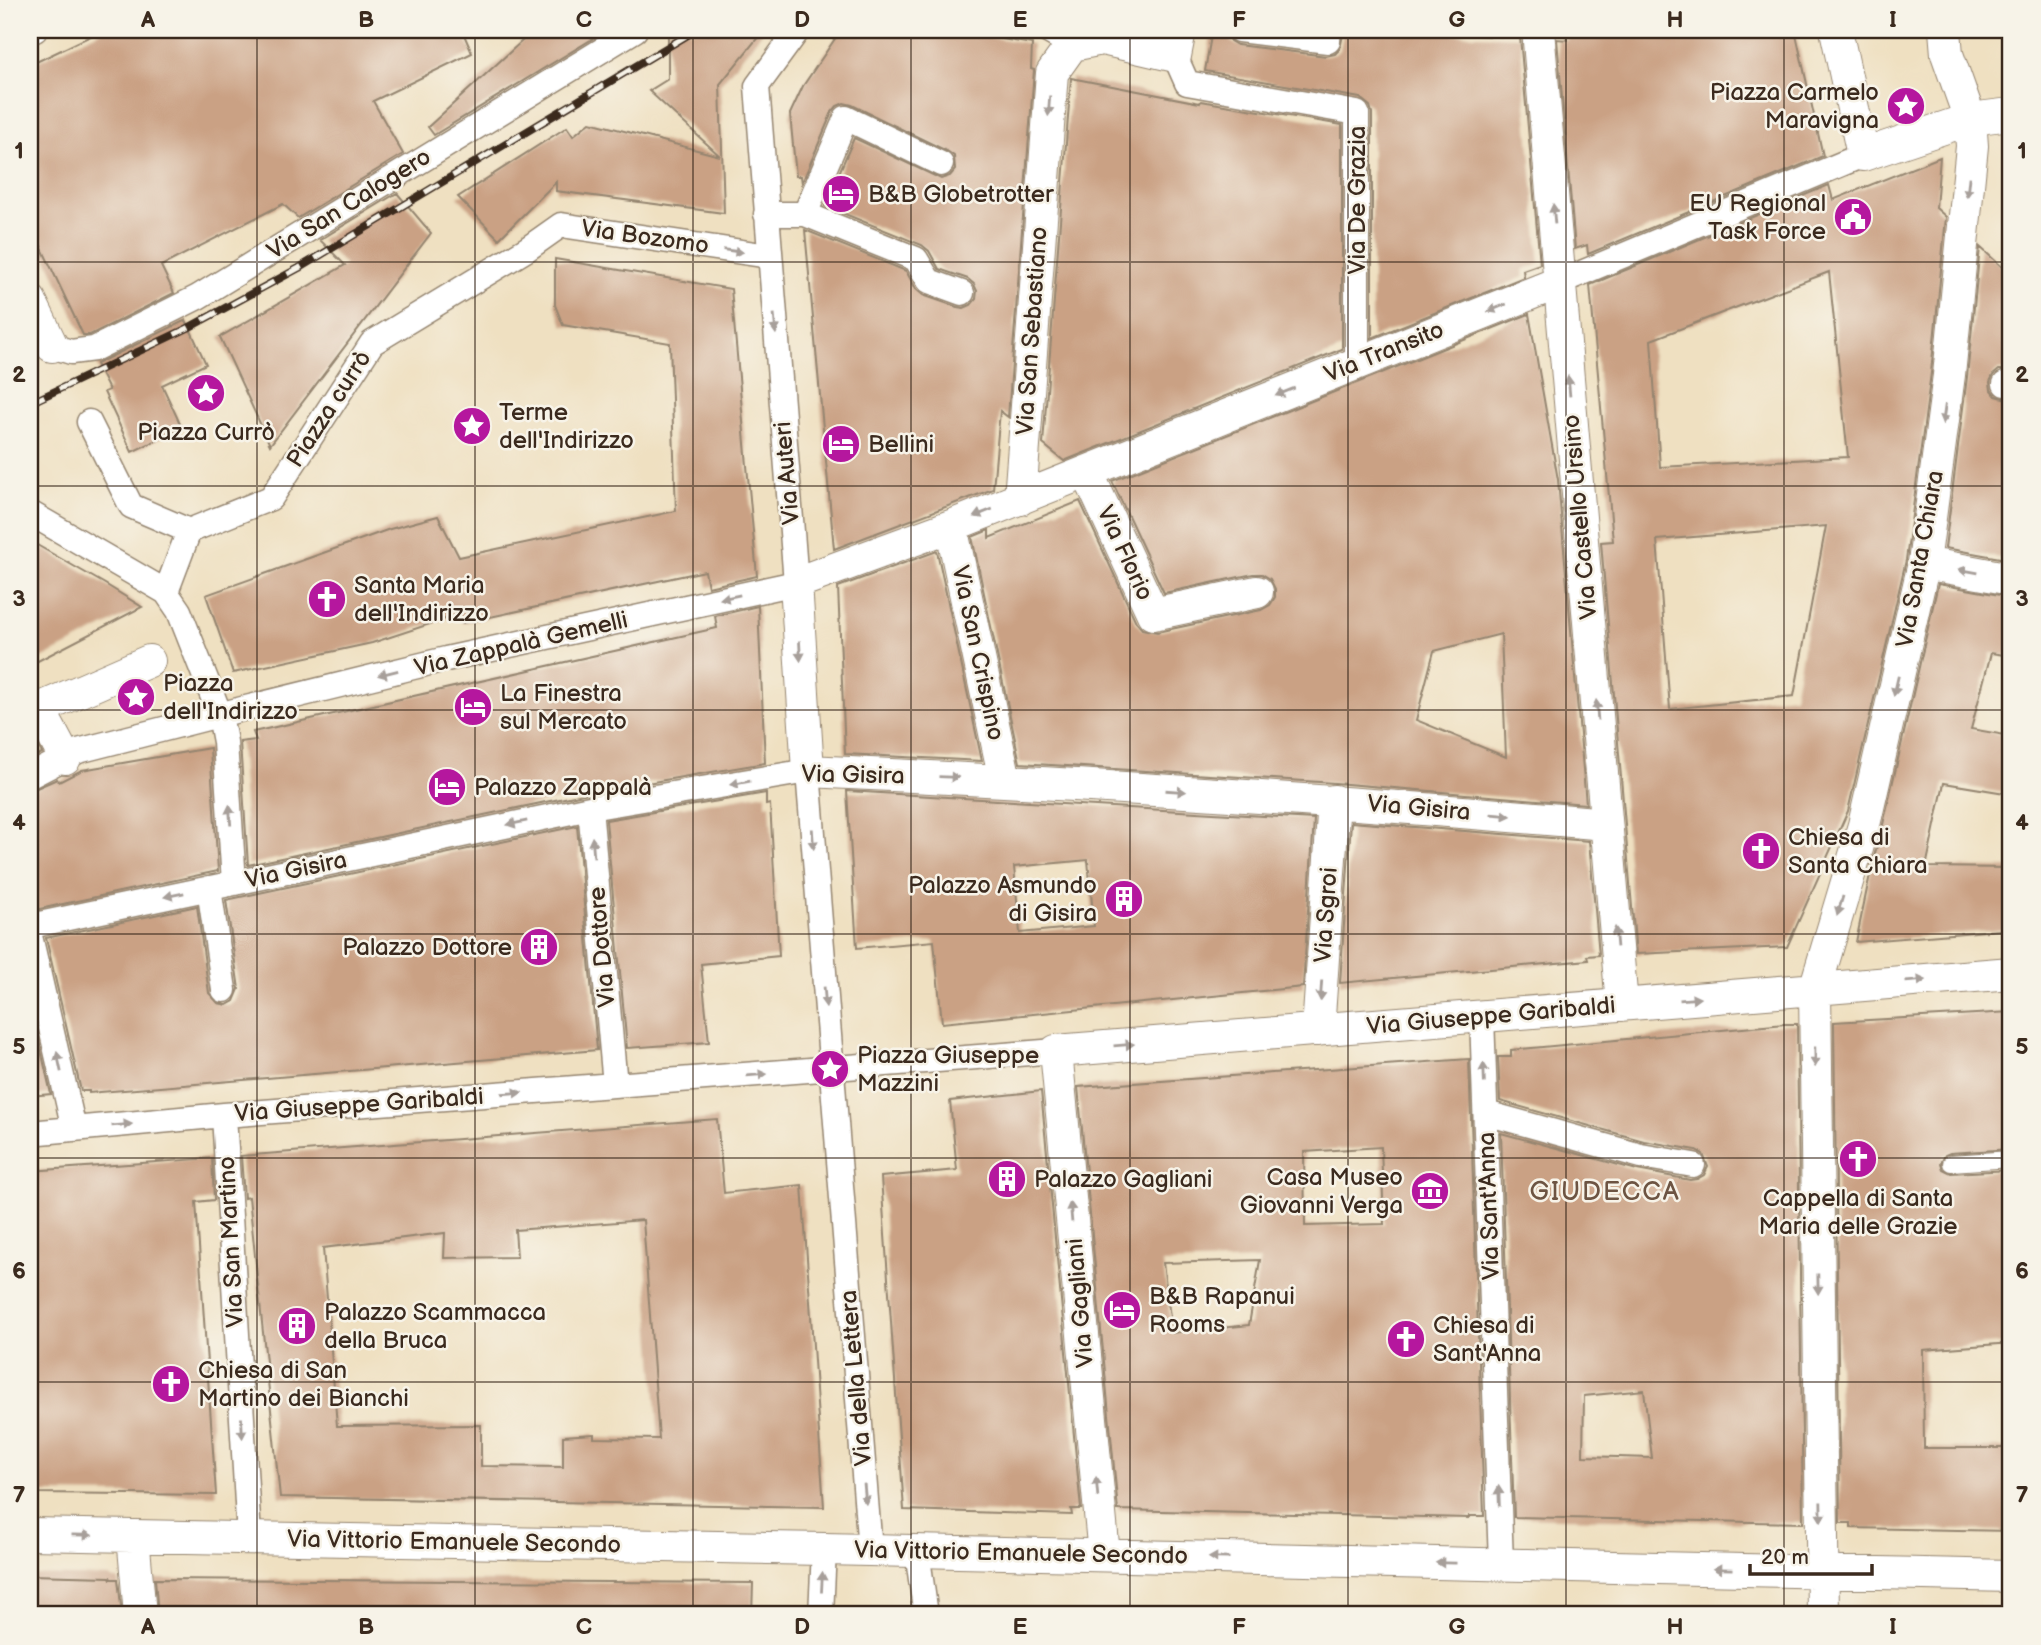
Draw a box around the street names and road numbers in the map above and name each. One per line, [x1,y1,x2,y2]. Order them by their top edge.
street label: Via De Grazia [1343,126,1372,274]
street label: Via San Calogero [262,142,436,266]
street label: Via Bozomo [579,214,711,260]
street label: Via San Sebastiano [1010,226,1054,436]
street label: Via Transito [1320,315,1448,389]
street label: Piazza currò [281,345,377,473]
street label: Via Castello Ursino [1557,413,1603,621]
street label: Via Auteri [768,420,806,526]
street label: Via Santa Chiara [1890,468,1950,650]
street label: Via Florio [1090,501,1160,605]
street label: Via San Crispino [945,563,1011,743]
street label: Via Zappalà Gemelli [411,605,631,683]
street label: Via Gisira [801,760,905,790]
street label: Via Gisira [1366,789,1472,827]
street label: Via Gisira [242,845,350,895]
street label: Via Sgroi [1308,866,1344,964]
street label: Via Dottore [582,885,622,1009]
street label: Via Giuseppe Garibaldi [1365,991,1617,1041]
street label: Via Giuseppe Garibaldi [233,1082,485,1128]
street label: Via Sant'Anna [1472,1131,1506,1281]
street label: Via San Martino [212,1156,250,1328]
street label: Via Gagliani [1060,1237,1100,1369]
street label: Via della Lettera [834,1289,878,1467]
street label: Via Vittorio Emanuele Secondo [287,1525,621,1559]
street label: Via Vittorio Emanuele Secondo [854,1536,1188,1570]

